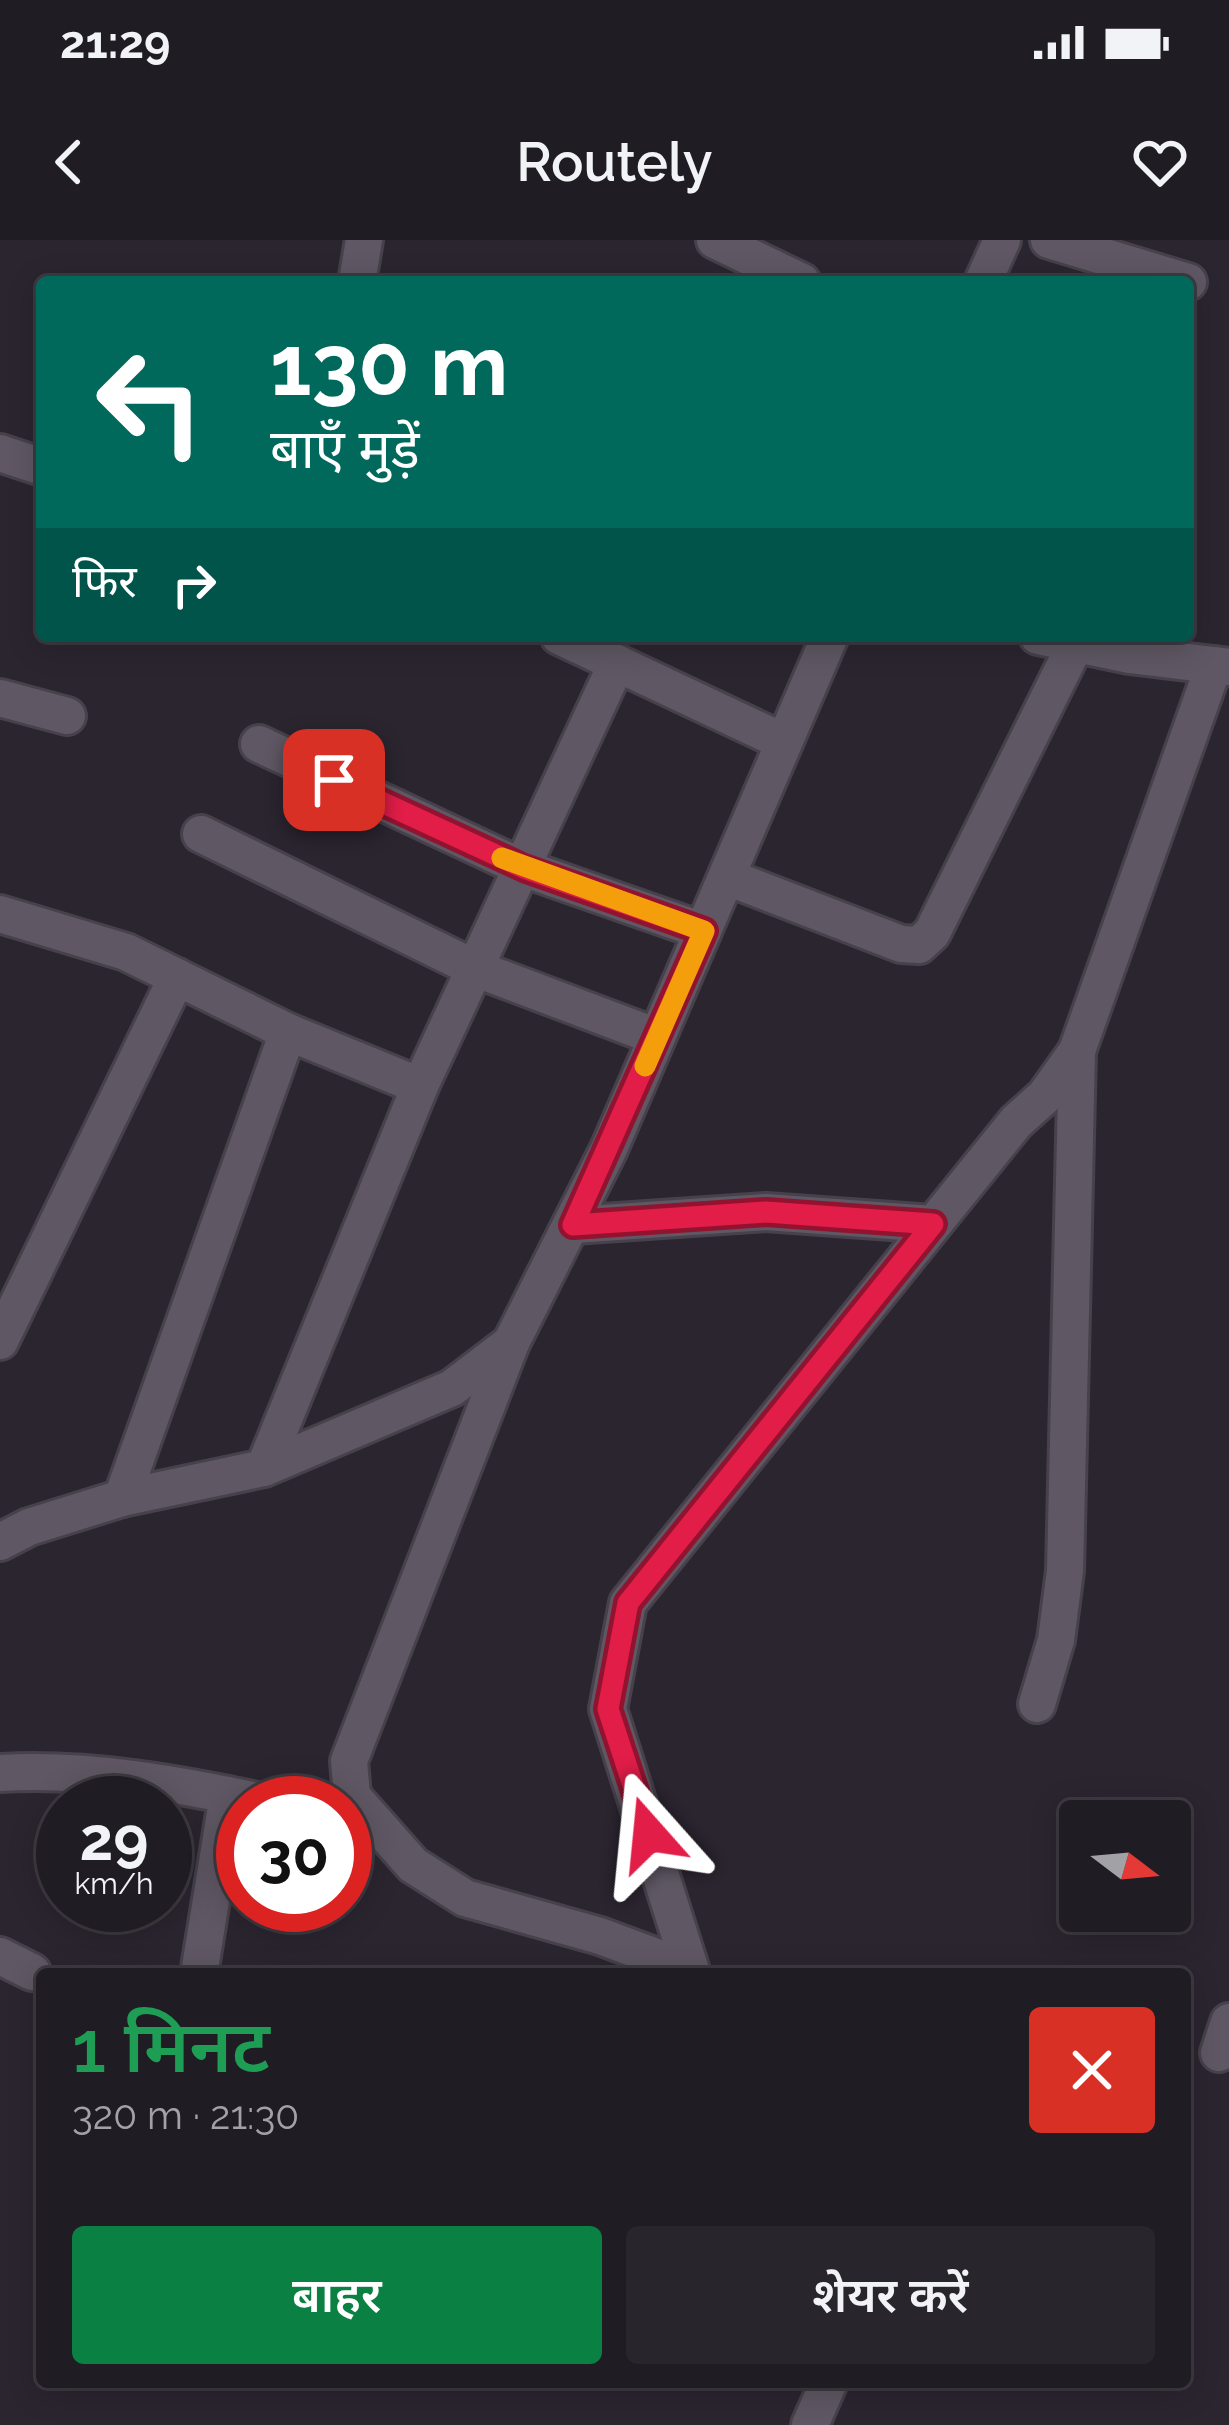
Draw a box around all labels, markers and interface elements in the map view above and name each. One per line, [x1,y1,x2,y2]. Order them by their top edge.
text: 21:29 [60,16,171,69]
icon: back [36,129,102,195]
icon: heart [1127,129,1193,195]
text: Routely [516,130,713,194]
text: 130 m [270,316,508,415]
icon: left [72,324,228,480]
text: बाएँ मुड़ें [270,417,420,481]
icon: right [161,552,227,618]
text: फिर [72,555,137,608]
pin [283,729,385,831]
icon: arrive [301,747,367,813]
position arrow [586,1771,712,1897]
speed limit sign: 30 [216,1776,372,1932]
north arrow [1059,1800,1191,1932]
map controls [1059,1800,1191,1932]
text: 29 [79,1804,149,1874]
text: km/h [74,1866,154,1901]
text: 1 मिनट [72,2004,270,2089]
button: close [1029,2007,1155,2133]
text: 320 m · 21:30 [72,2092,299,2138]
button: बाहर [72,2226,602,2364]
button: शेयर करें [626,2226,1155,2364]

